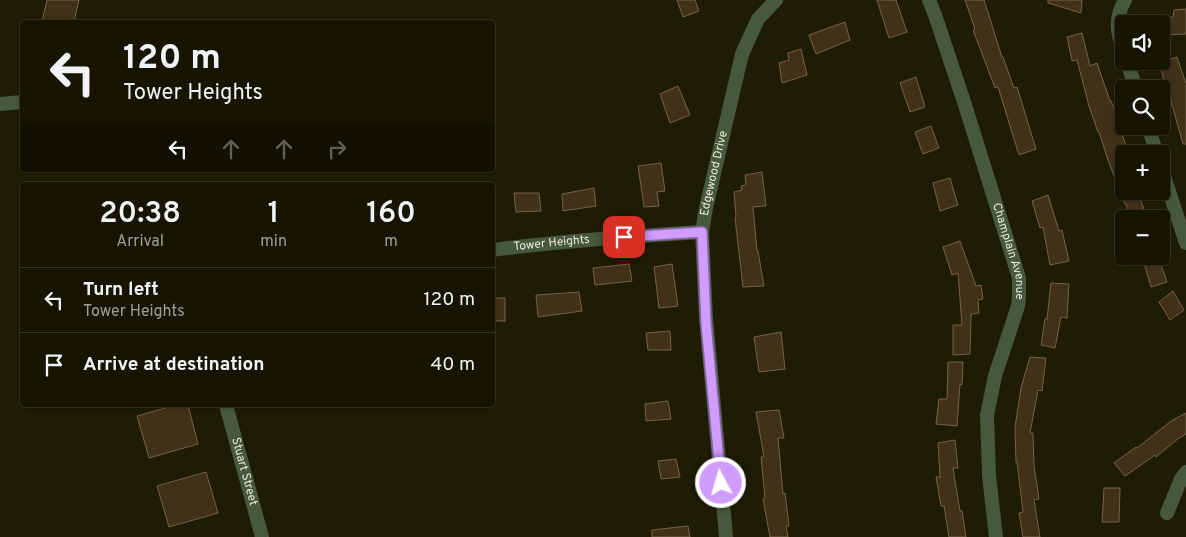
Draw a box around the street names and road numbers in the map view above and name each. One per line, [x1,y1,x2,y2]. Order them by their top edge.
street label: Edgewood Drive [697,129,732,217]
street label: Champlain Avenue [988,201,1027,300]
street label: Tower Heights [513,232,590,255]
street label: Stuart Street [227,436,261,507]

